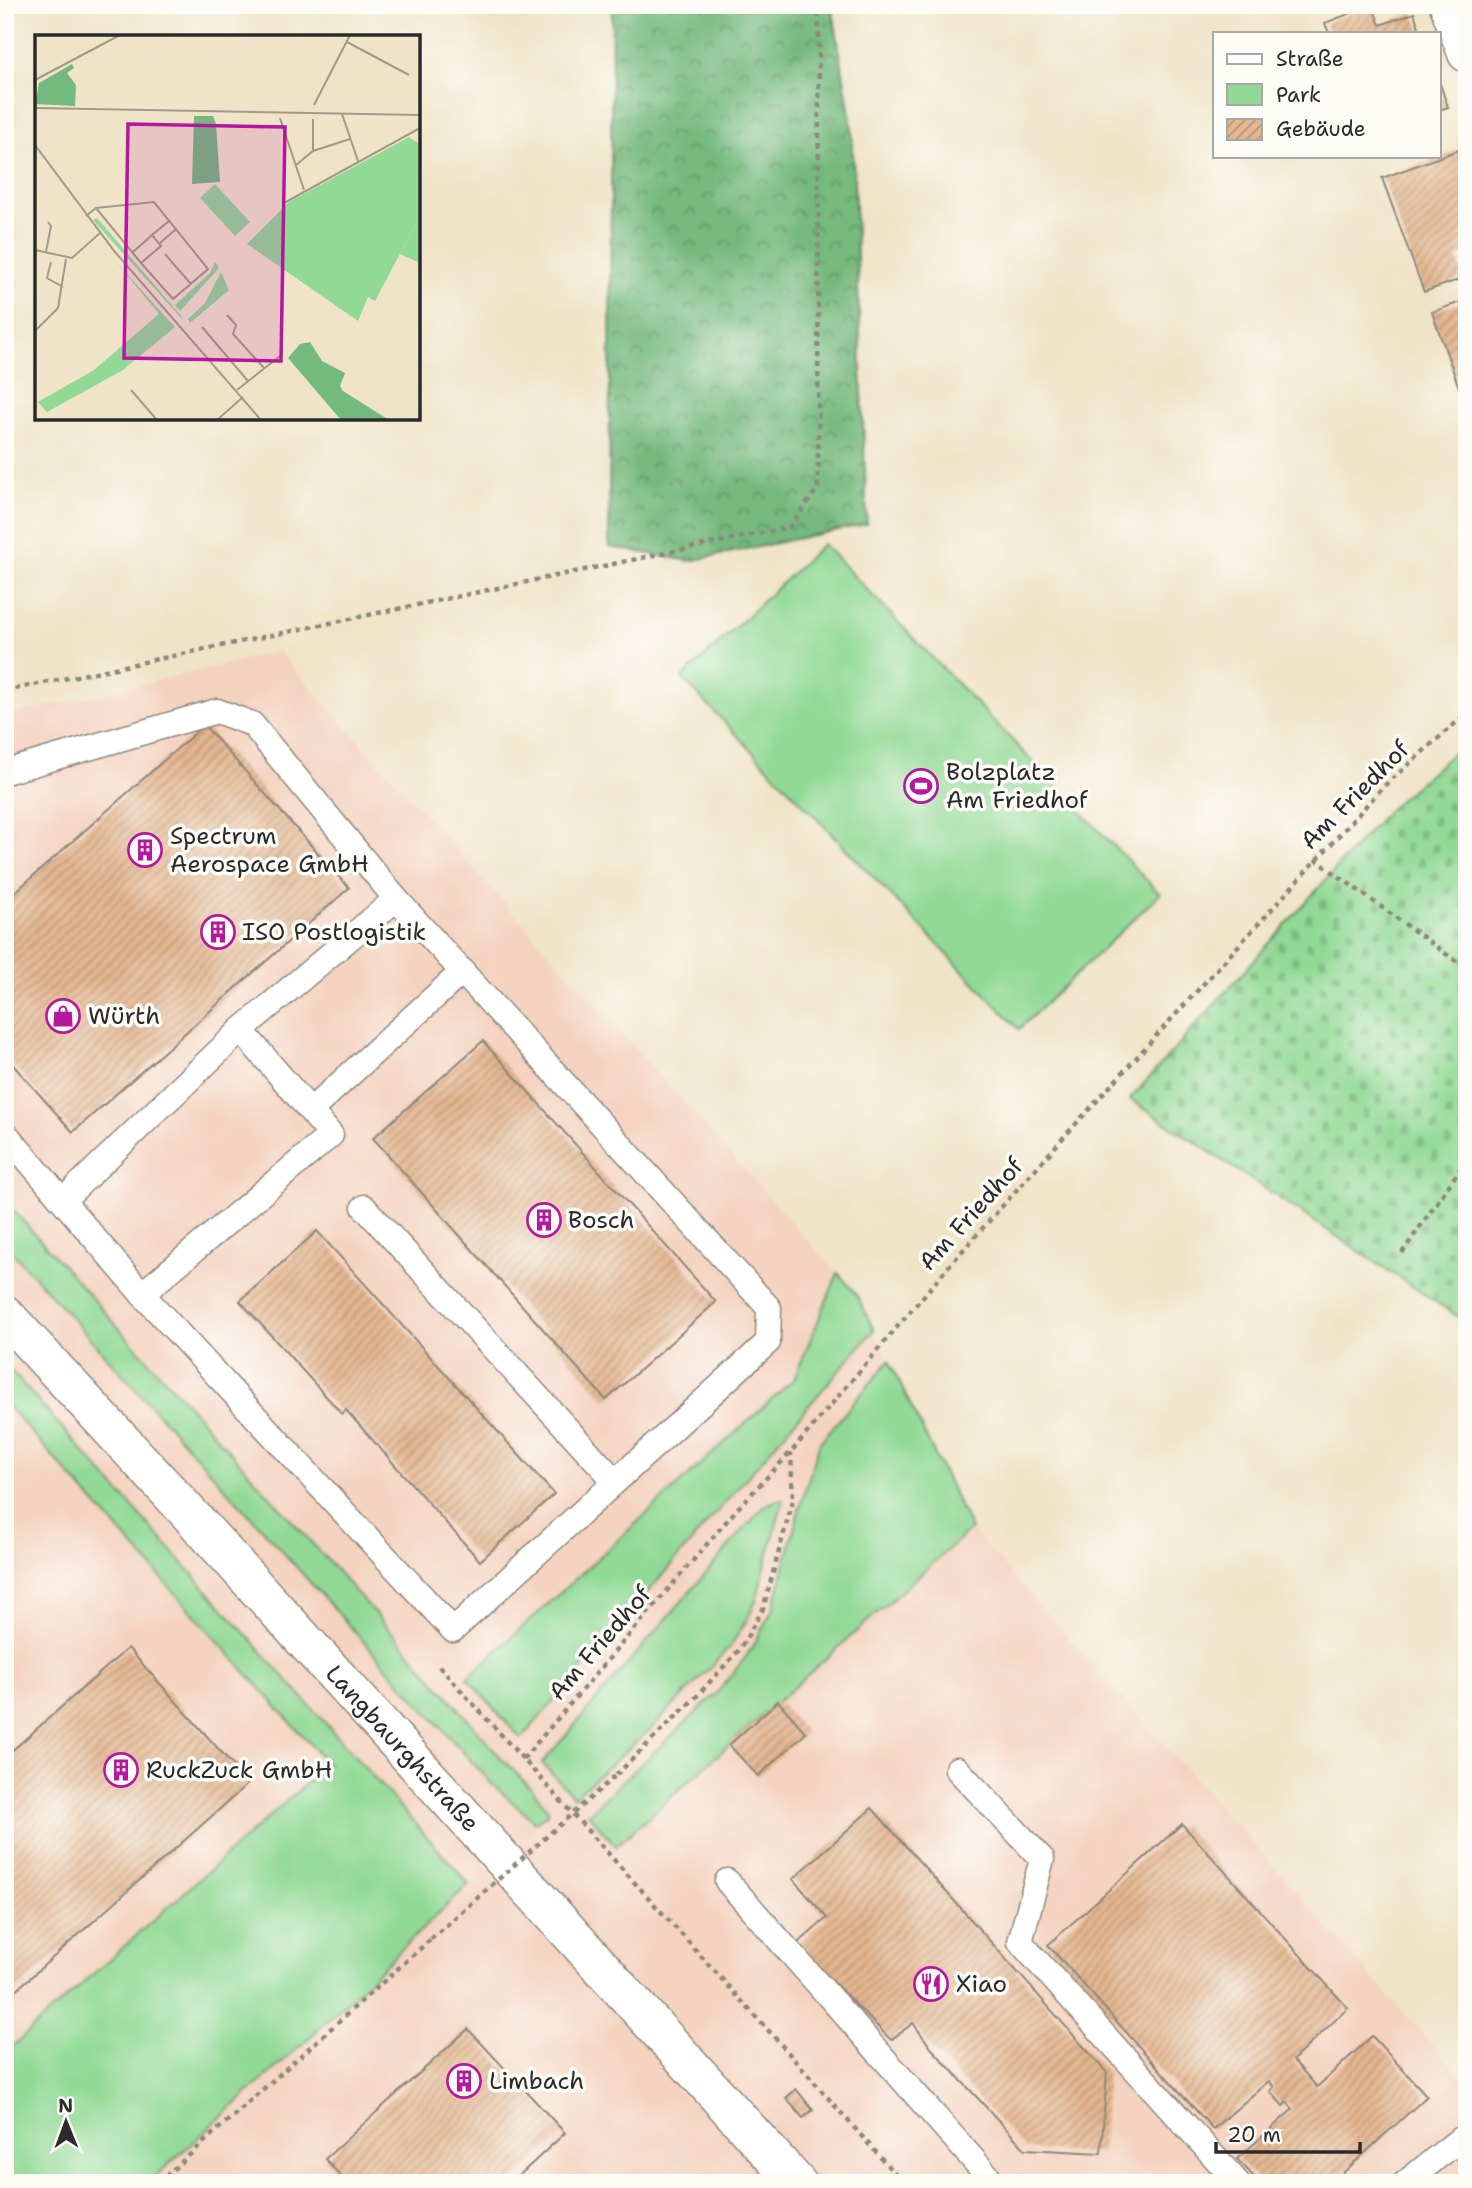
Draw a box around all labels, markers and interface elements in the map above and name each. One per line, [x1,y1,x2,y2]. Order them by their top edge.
legend [1213,32,1440,158]
inset map [35,35,420,420]
text: Straße [1276,45,1344,73]
text: Park [1276,81,1321,109]
text: Gebäude [1276,115,1366,143]
street label: Am Friedhof [1294,733,1417,856]
place label: Bolzplatz Am Friedhof [946,756,1089,816]
sports icon: Bolzplatz Am Friedhof [902,767,940,805]
place label: Spectrum Aerospace GmbH [170,820,369,880]
building icon: Spectrum Aerospace GmbH [126,831,164,869]
building icon: ISO Postlogistik [199,913,237,951]
place label: ISO Postlogistik [242,916,426,948]
shop icon: Würth [44,997,82,1035]
place label: Würth [88,1000,160,1032]
street label: Am Friedhof [912,1150,1031,1277]
building icon: Bosch [525,1201,563,1239]
place label: Bosch [568,1204,634,1236]
street label: Am Friedhof [541,1578,659,1707]
street label: Langbaurghstraße [318,1658,486,1839]
building icon: RuckZuck GmbH [102,1751,140,1789]
place label: RuckZuck GmbH [146,1754,332,1786]
restaurant icon: Xiao [912,1965,950,2003]
place label: Xiao [956,1968,1007,2000]
building icon: Limbach [445,2062,483,2100]
place label: Limbach [489,2065,584,2097]
north arrow [32,2086,102,2156]
text: N [58,2093,73,2118]
scale bar [1216,2111,1360,2155]
text: 20 m [1227,2121,1281,2149]

